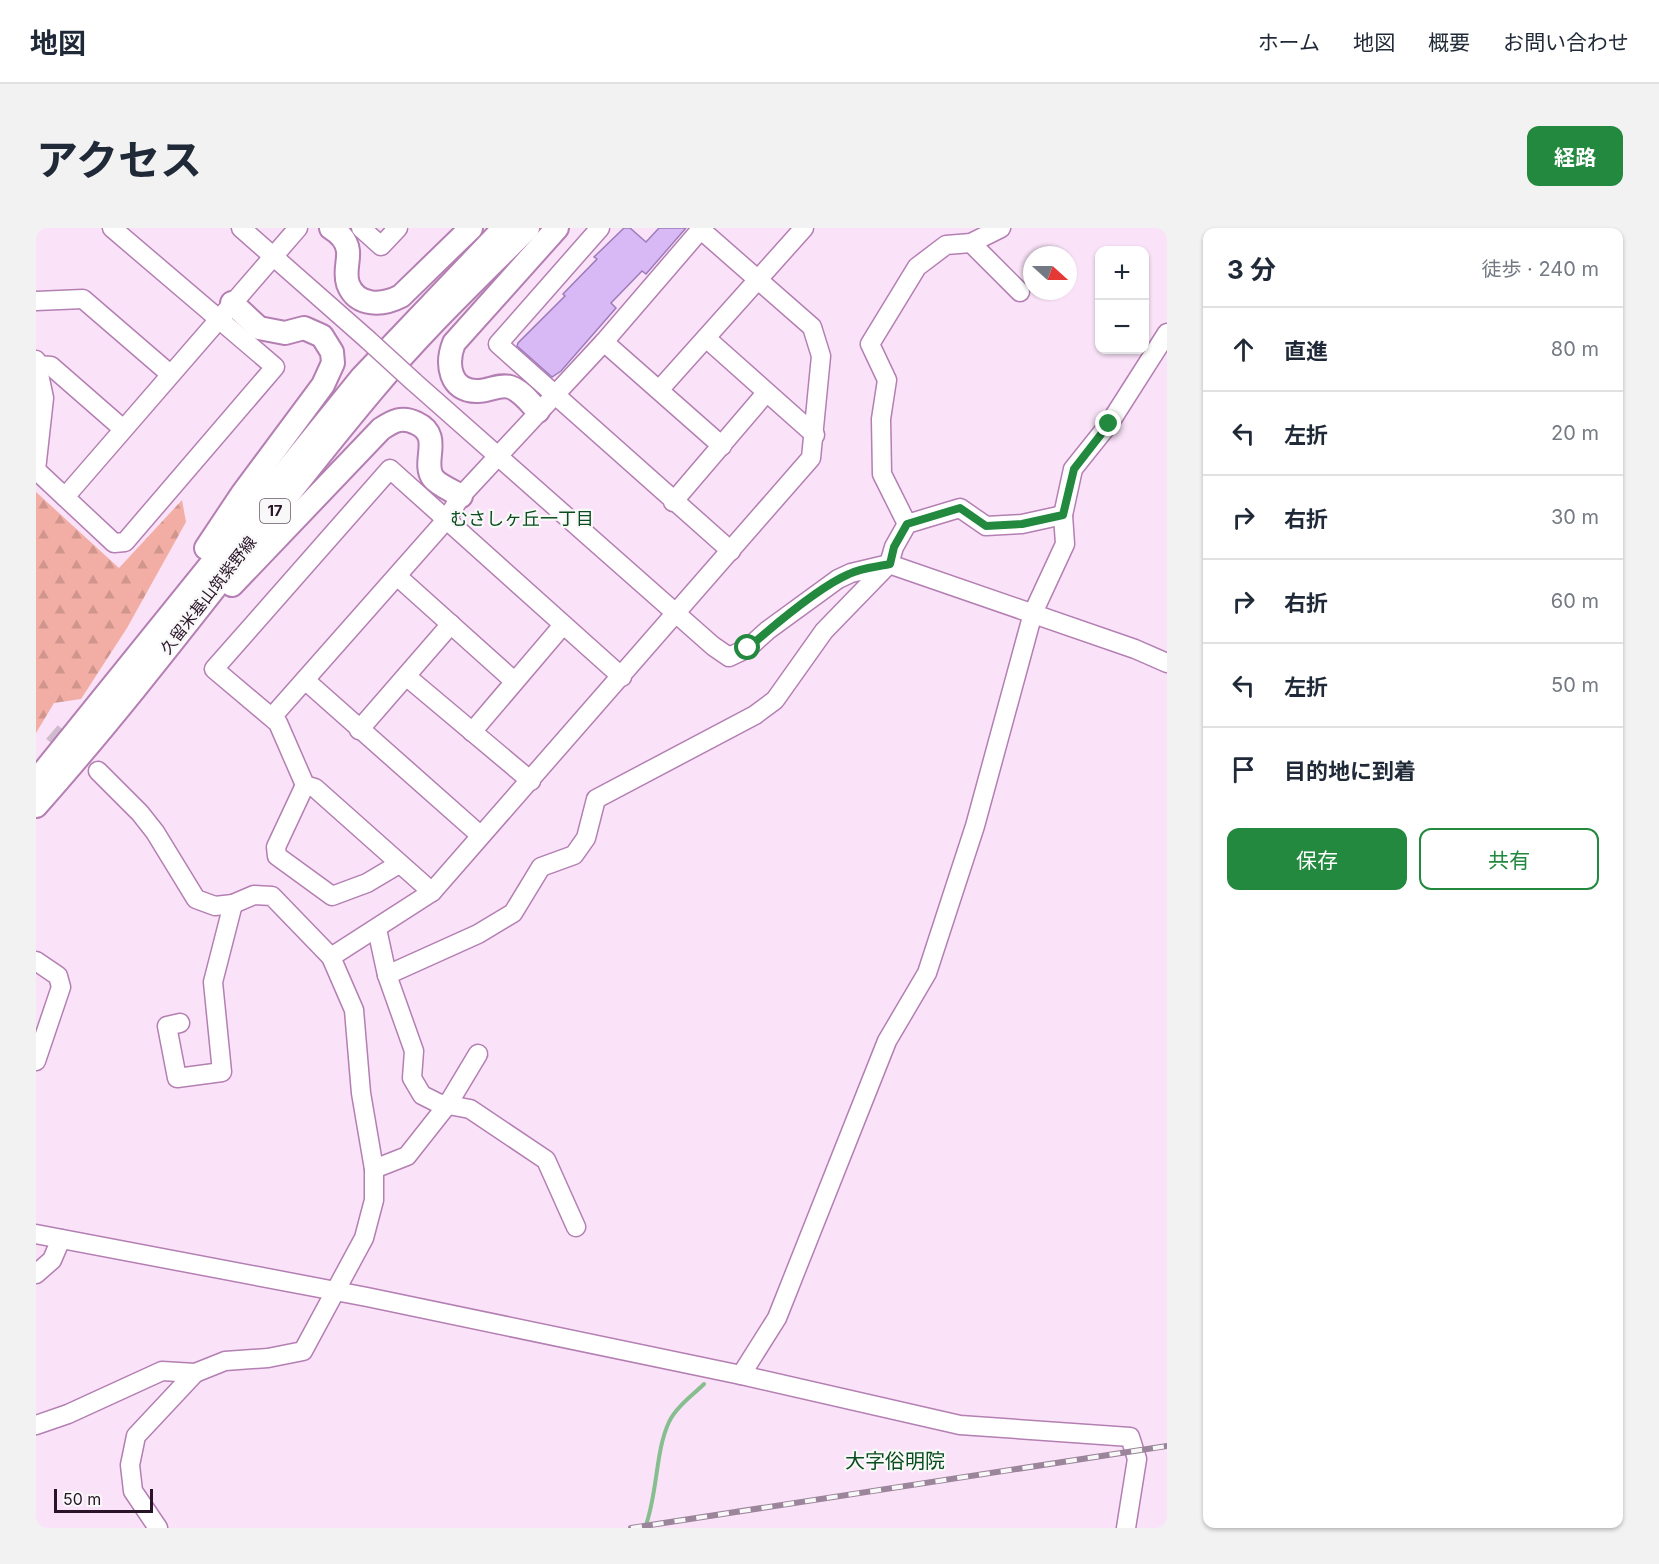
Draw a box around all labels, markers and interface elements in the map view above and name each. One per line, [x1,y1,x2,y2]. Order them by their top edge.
text: 地図 [30,26,86,60]
text: ホーム [1258,30,1320,55]
text: 地図 [1353,30,1395,55]
text: 概要 [1428,30,1470,55]
text: お問い合わせ [1503,30,1629,55]
button: 経路 [1527,126,1623,186]
text: アクセス [36,134,202,185]
north arrow [1023,246,1077,300]
map controls [1095,246,1149,354]
button: + [1095,246,1149,300]
text: 3 分 [1227,254,1276,285]
text: 徒歩 · 240 m [1481,257,1599,281]
button: − [1095,300,1149,354]
icon: ahead [1227,333,1260,366]
text: 80 m [1551,337,1599,361]
text: 直進 [1284,338,1328,364]
route end [1095,410,1121,436]
icon: left [1227,417,1260,450]
text: 20 m [1551,421,1599,445]
text: 左折 [1284,422,1328,448]
road number: 17 [260,499,290,523]
icon: right [1227,501,1260,534]
text: 30 m [1551,505,1599,529]
text: 右折 [1284,506,1328,532]
district label: むさしヶ丘一丁目 [450,508,594,529]
street label: 久留米基山筑紫野線 [156,532,260,658]
icon: right [1227,585,1260,618]
text: 60 m [1551,589,1599,613]
text: 右折 [1284,590,1328,616]
route start [734,634,760,660]
icon: left [1227,669,1260,702]
text: 50 m [1551,673,1599,697]
text: 左折 [1284,674,1328,700]
icon: arrive [1227,753,1260,786]
text: 目的地に到着 [1284,758,1416,784]
button: 保存 [1227,828,1407,890]
button: 共有 [1419,828,1599,890]
district label: 大字俗明院 [845,1449,945,1473]
scale bar [54,1486,153,1514]
text: 50 m [63,1489,101,1509]

